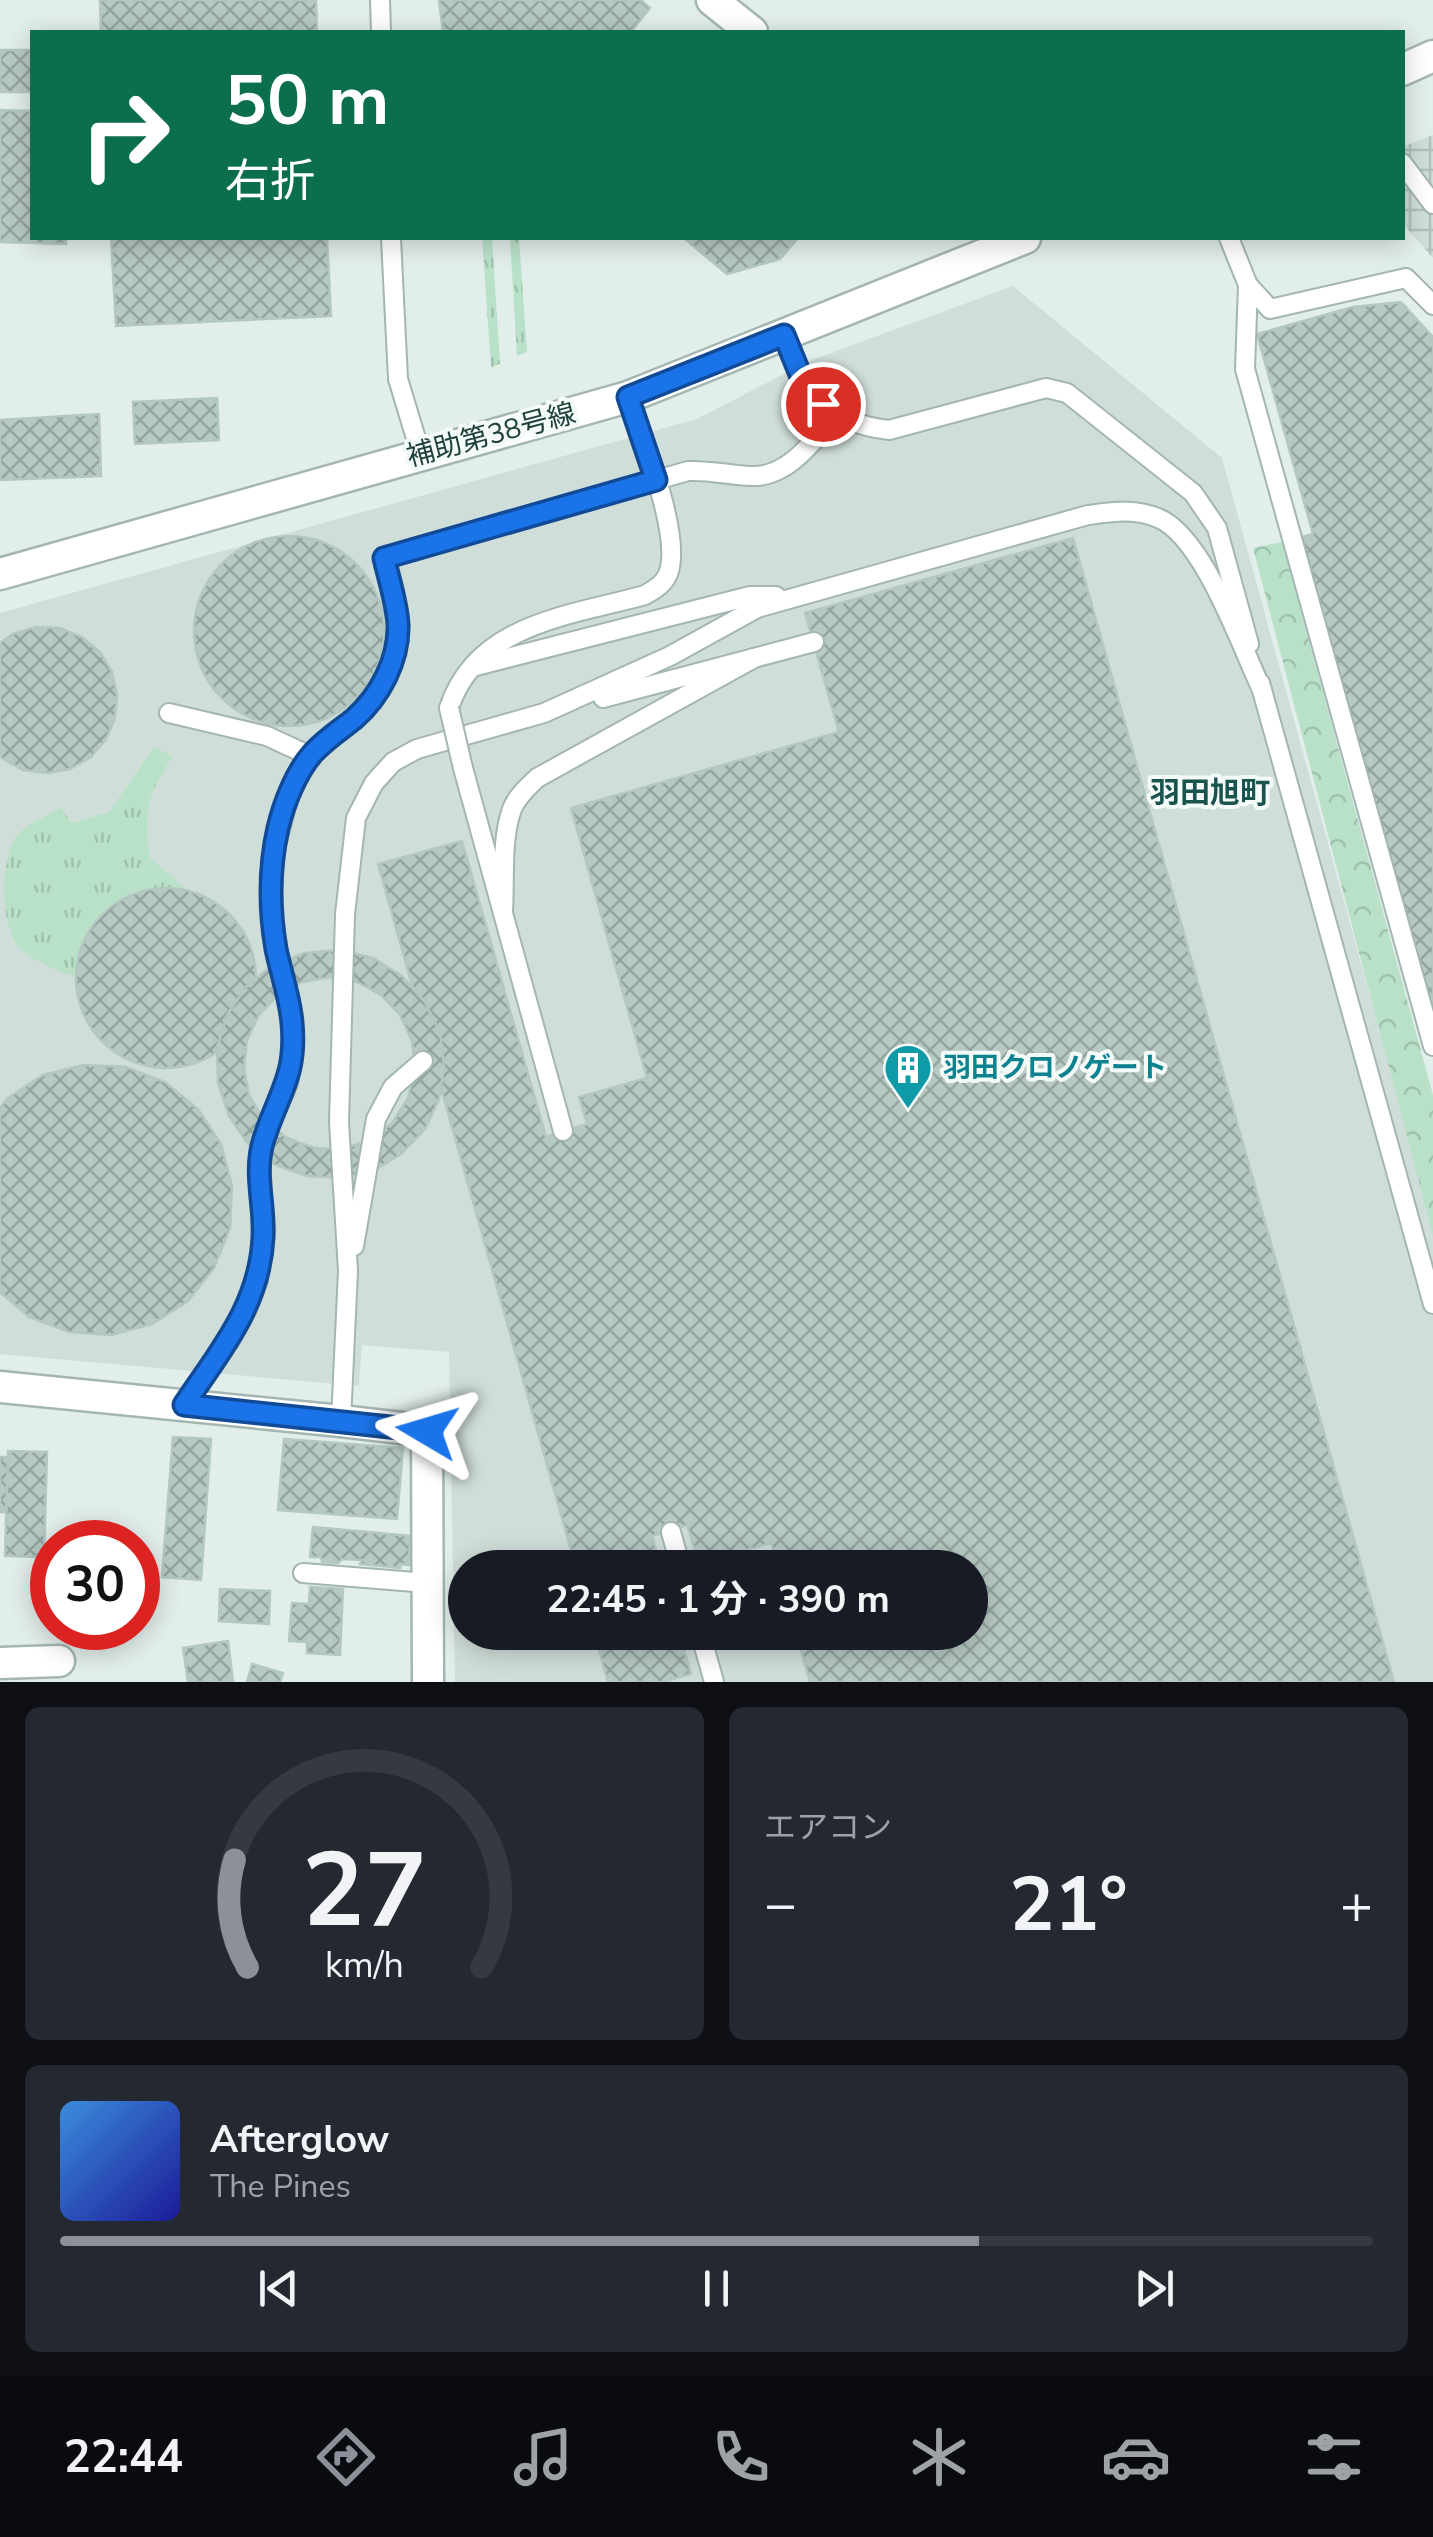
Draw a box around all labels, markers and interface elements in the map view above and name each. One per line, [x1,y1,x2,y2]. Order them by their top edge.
text: 50 m [225,53,389,149]
icon: right [60,70,190,200]
text: 右折 [225,151,315,212]
pin [781,362,866,447]
icon: arrive [796,377,851,432]
street label: 補助第38号線 [402,394,580,476]
district label: 羽田旭町 [1150,773,1270,814]
building icon: 羽田クロノゲート [882,1042,934,1110]
place label: 羽田クロノゲート [943,1049,1167,1087]
position arrow [375,1379,479,1483]
speed limit sign: 30 [30,1520,160,1650]
text: 22:45 · 1 分 · 390 m [546,1574,890,1625]
text: エアコン [764,1806,892,1849]
text: 27 [302,1820,427,1962]
text: 21° [1009,1854,1128,1956]
text: − [764,1867,797,1942]
text: + [1340,1867,1373,1942]
text: km/h [325,1941,404,1990]
text: Afterglow [210,2114,389,2165]
text: The Pines [210,2165,351,2208]
icon: previous [251,2261,306,2316]
icon: pause [689,2261,744,2316]
icon: next [1127,2261,1182,2316]
icon: directions [311,2422,381,2492]
icon: music [508,2422,578,2492]
icon: phone [706,2422,776,2492]
icon: climate [904,2422,974,2492]
icon: car [1101,2422,1171,2492]
icon: filters [1299,2422,1369,2492]
text: 22:44 [64,2427,183,2488]

